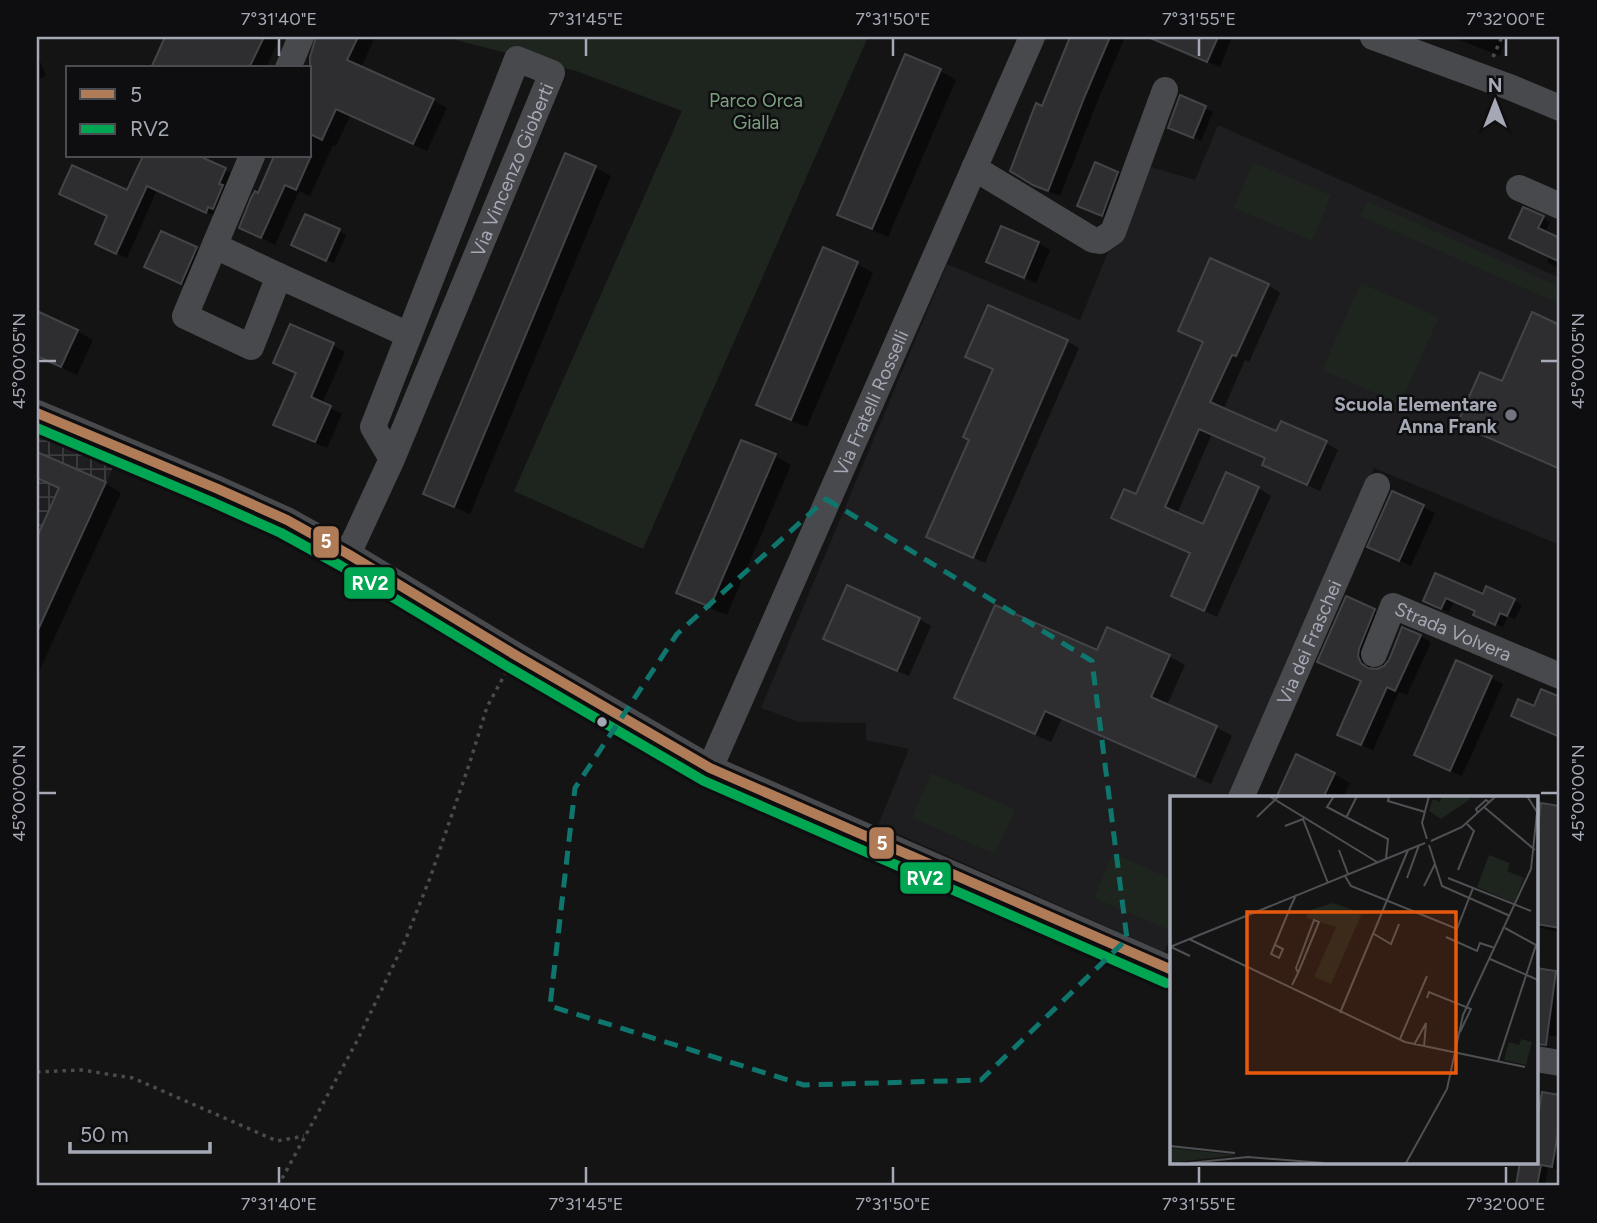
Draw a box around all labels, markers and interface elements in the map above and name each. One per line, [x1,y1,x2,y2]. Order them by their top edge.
text: 7°31'40"E [241,8,317,30]
text: 7°31'45"E [548,8,624,30]
text: 7°31'50"E [855,8,931,30]
text: 7°31'55"E [1162,8,1236,30]
text: 7°32'00"E [1466,8,1546,30]
legend [66,66,312,158]
north arrow [1460,66,1530,136]
text: N [1488,74,1502,97]
street label: Via Vincenzo Gioberti [466,79,559,260]
text: 5 [130,82,142,107]
park label: Parco Orca Gialla [709,89,803,134]
text: RV2 [130,116,169,141]
text: 45°00'05"N [8,313,30,409]
text: 45°00'05"N [1567,313,1589,409]
street label: Via Fratelli Rosselli [829,327,913,480]
place label: Scuola Elementare Anna Frank [1334,393,1498,438]
marker: Scuola Elementare Anna Frank [1503,407,1519,423]
line badge: 5 [312,525,340,559]
text: 5 [320,530,332,553]
line badge: RV2 [343,566,396,600]
text: RV2 [352,572,388,595]
street label: Via dei Fraschei [1272,577,1347,708]
street label: Strada Volvera [1391,597,1515,666]
unlabelled marker [595,715,609,729]
text: 45°00'00"N [8,744,30,842]
text: 45°00'00"N [1567,744,1589,842]
inset map [1170,796,1538,1164]
line badge: 5 [868,826,895,860]
text: 5 [876,832,888,855]
line badge: RV2 [899,861,952,895]
text: RV2 [907,867,943,890]
scale bar [70,1111,210,1155]
text: 50 m [80,1122,129,1147]
text: 7°31'40"E [241,1193,317,1215]
text: 7°31'45"E [548,1193,624,1215]
text: 7°31'50"E [855,1193,931,1215]
text: 7°31'55"E [1162,1193,1236,1215]
text: 7°32'00"E [1466,1193,1546,1215]

